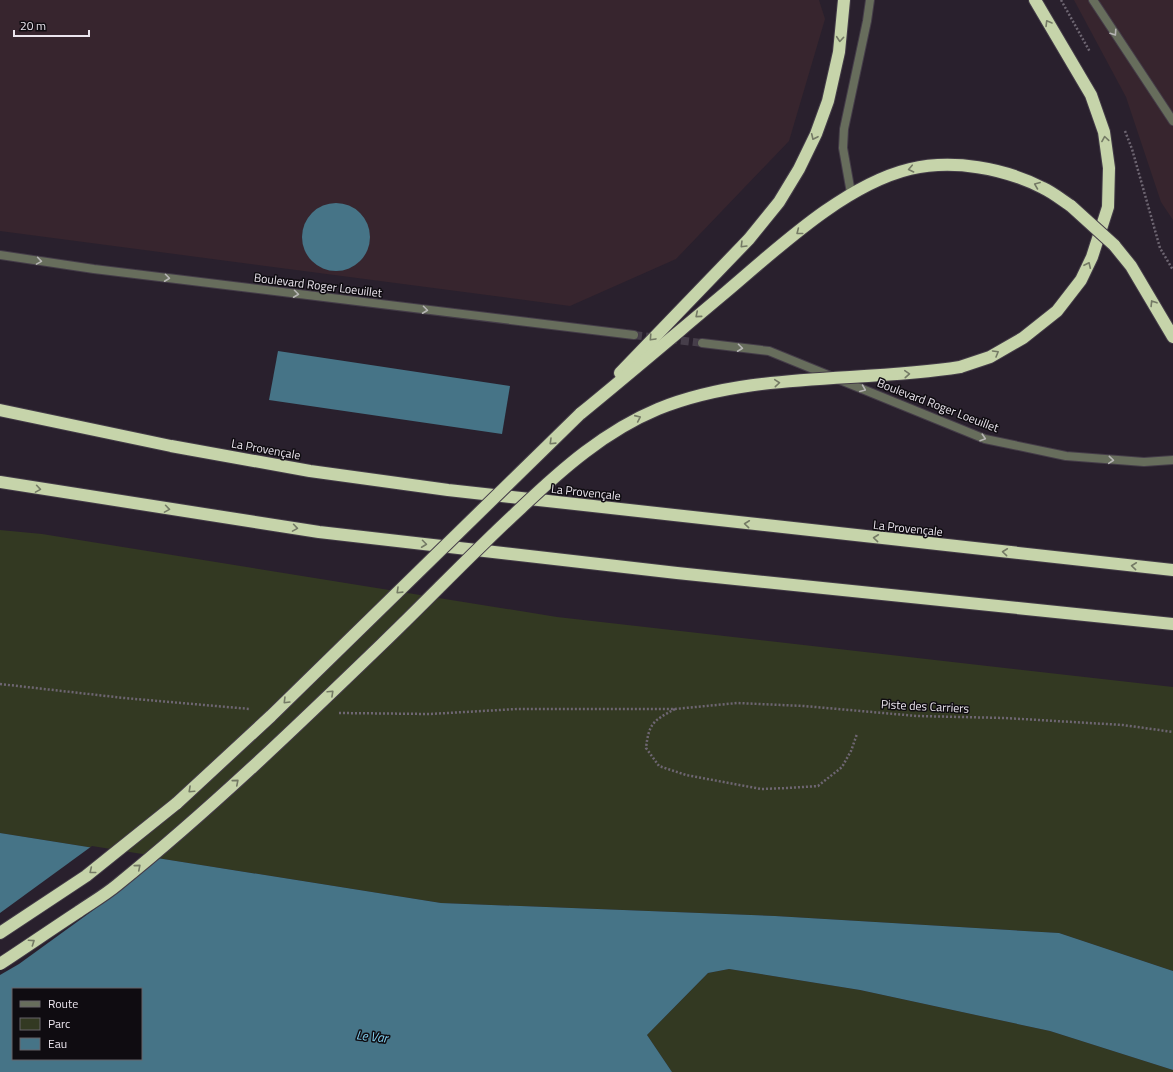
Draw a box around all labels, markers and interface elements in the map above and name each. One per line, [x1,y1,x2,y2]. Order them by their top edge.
scale bar [14,12,89,38]
text: 20 m [20,16,46,35]
one-way arrow [1046,20,1053,27]
one-way arrow [1109,29,1117,36]
one-way arrow [836,36,845,42]
one-way arrow [811,133,819,140]
one-way arrow [1101,136,1110,142]
one-way arrow [907,165,914,173]
one-way arrow [1034,182,1041,190]
one-way arrow [796,228,803,235]
one-way arrow [741,240,748,248]
one-way arrow [35,256,42,265]
one-way arrow [1083,262,1091,269]
street label: Boulevard Roger Loeuillet [253,268,384,302]
one-way arrow [164,273,170,282]
one-way arrow [293,290,299,299]
one-way arrow [1150,300,1158,307]
one-way arrow [422,305,428,314]
one-way arrow [696,311,703,318]
one-way arrow [650,333,657,341]
one-way arrow [737,343,743,352]
one-way arrow [992,351,999,358]
one-way arrow [904,370,910,379]
street label: Boulevard Roger Loeuillet [874,373,1002,437]
one-way arrow [774,378,780,387]
one-way arrow [858,384,866,392]
one-way arrow [634,415,642,423]
one-way arrow [980,433,987,441]
street label: La Provençale [230,434,302,464]
one-way arrow [549,437,557,445]
one-way arrow [1108,455,1114,464]
street label: La Provençale [550,479,622,505]
one-way arrow [35,484,42,493]
one-way arrow [164,504,170,513]
street label: La Provençale [872,515,944,541]
one-way arrow [743,520,750,529]
one-way arrow [292,523,299,532]
one-way arrow [873,534,879,543]
one-way arrow [421,539,428,548]
one-way arrow [1002,548,1008,557]
one-way arrow [1131,562,1137,571]
one-way arrow [396,586,404,594]
one-way arrow [326,690,334,698]
street label: Piste des Carriers [880,694,970,718]
one-way arrow [283,697,291,704]
one-way arrow [232,779,239,786]
one-way arrow [188,785,196,793]
one-way arrow [134,865,141,872]
one-way arrow [89,867,96,874]
one-way arrow [28,940,35,947]
legend [12,988,142,1060]
text: Route [48,994,78,1013]
text: Parc [48,1014,70,1033]
water label: Le Var [355,1024,391,1048]
text: Eau [48,1034,67,1053]

